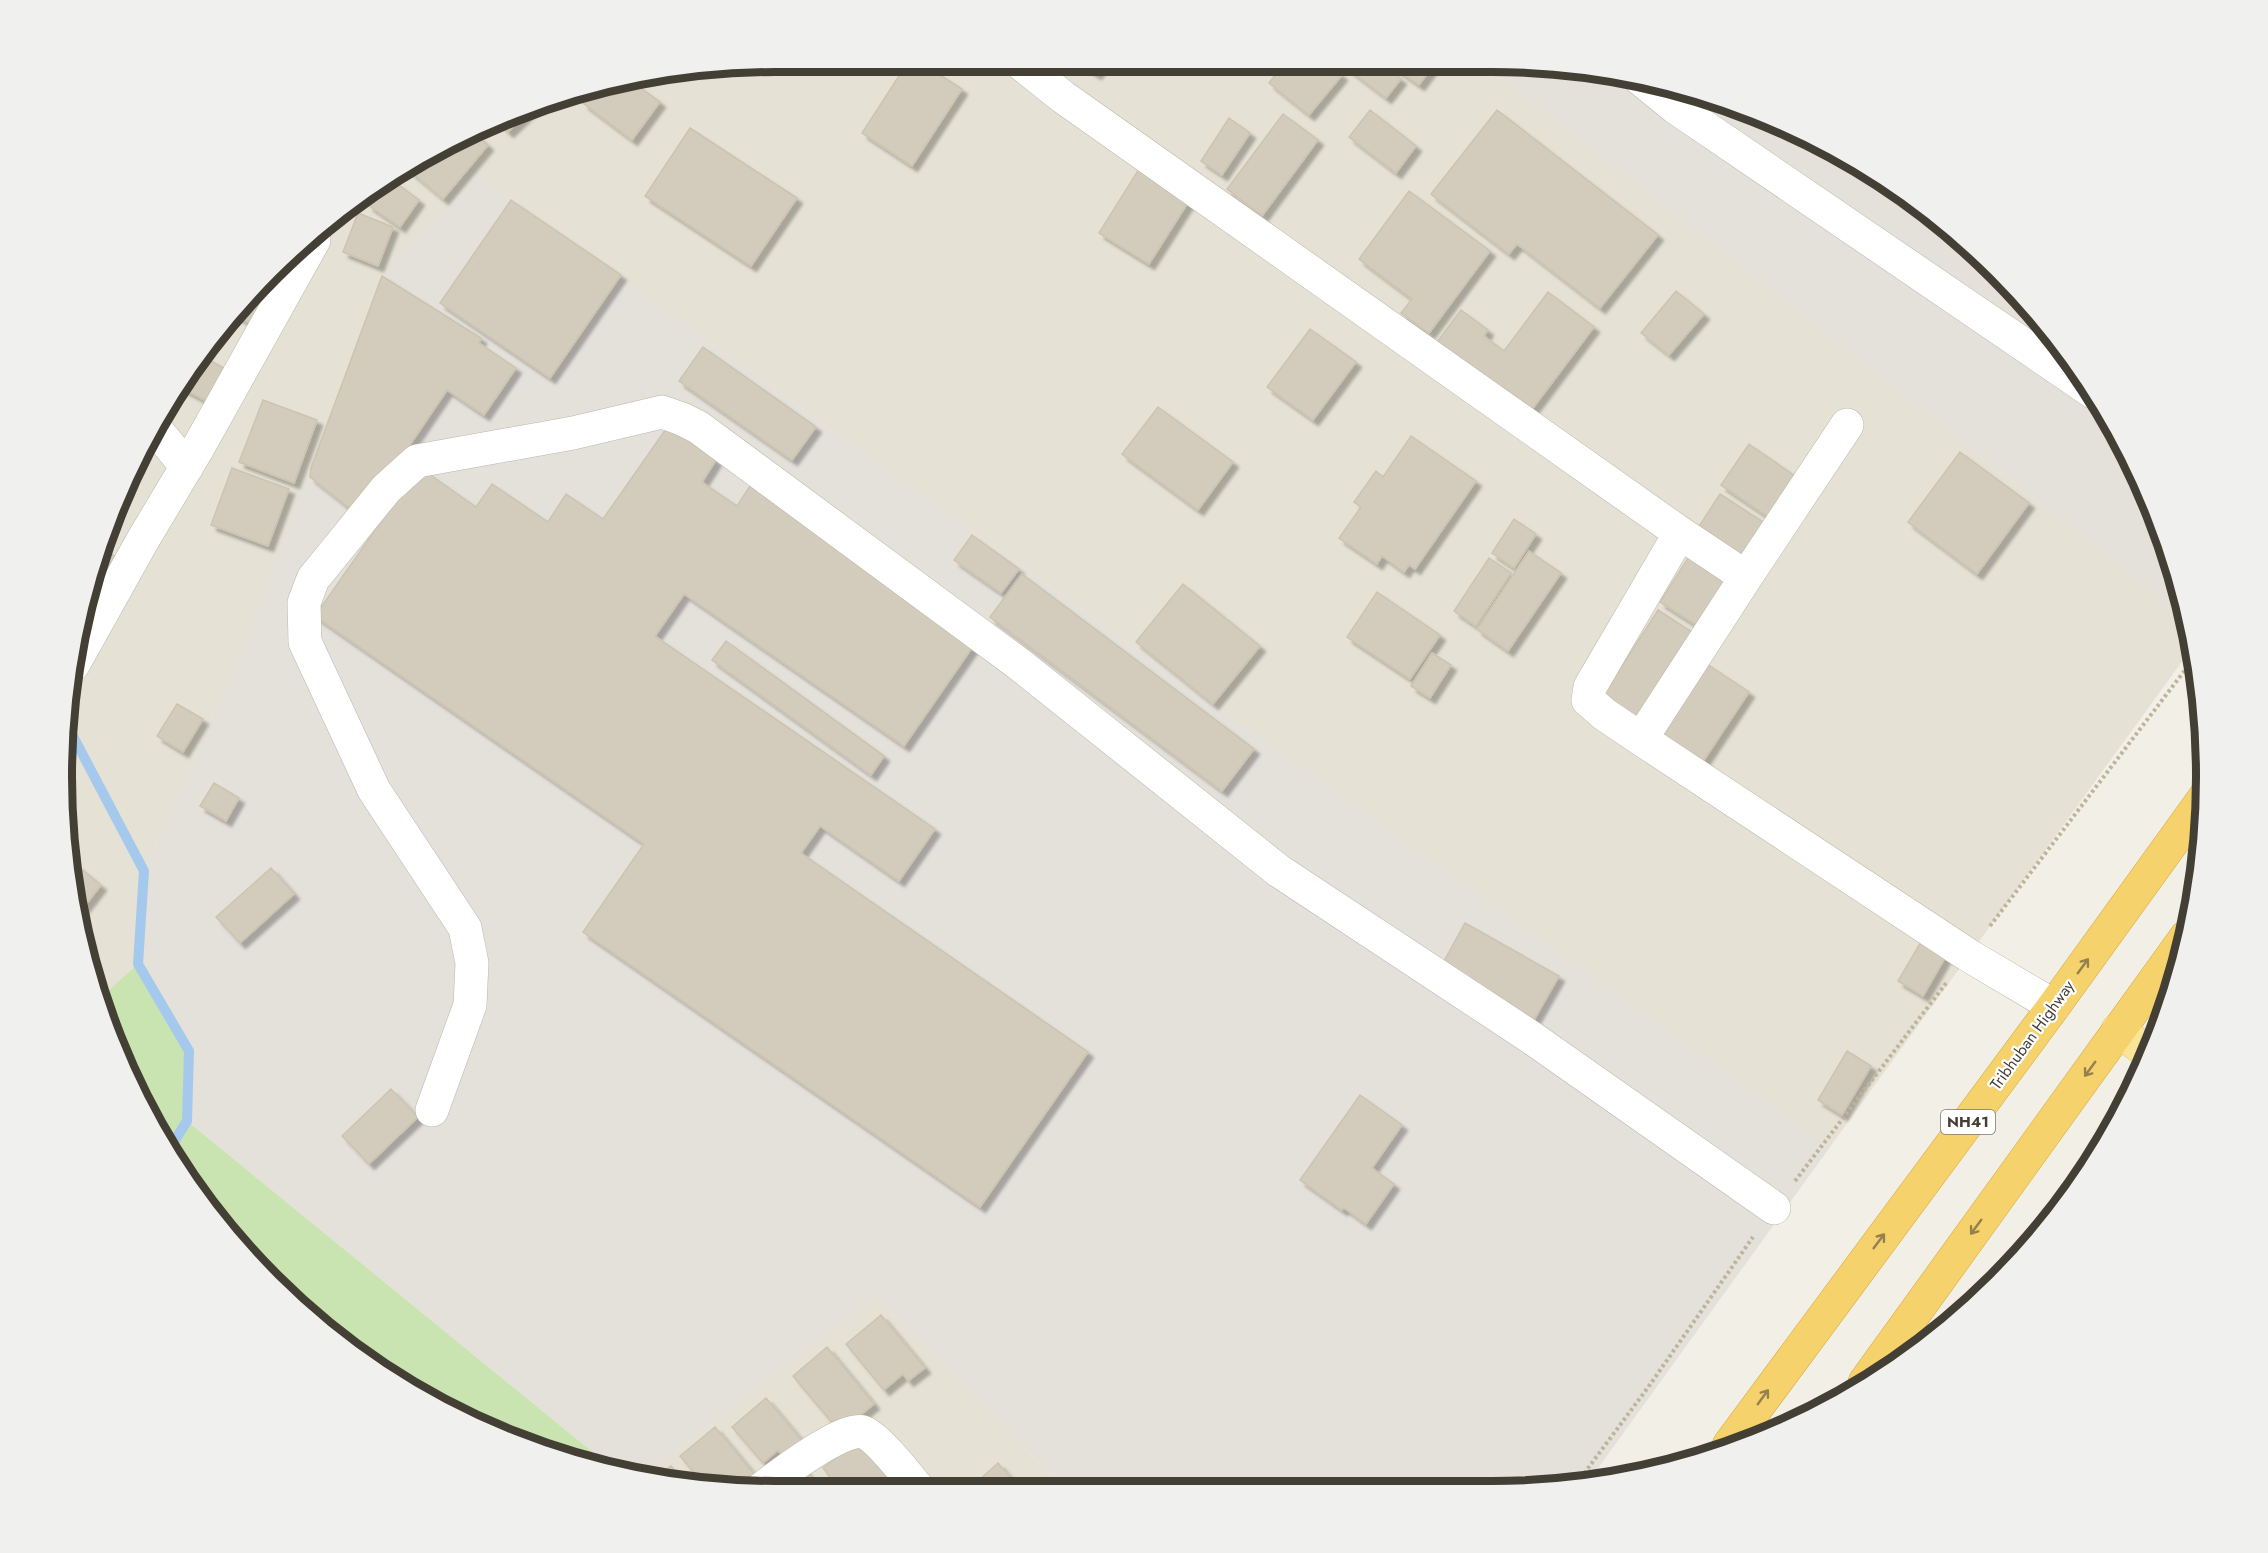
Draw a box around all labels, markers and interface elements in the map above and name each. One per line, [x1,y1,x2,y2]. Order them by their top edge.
one-way arrow [2077,958,2089,974]
street label: Tribhuban Highway [1984,975,2080,1094]
one-way arrow [2084,1061,2096,1077]
road number: NH41 [1941,1110,1995,1134]
one-way arrow [1970,1219,1982,1235]
one-way arrow [1873,1233,1885,1249]
one-way arrow [1757,1390,1769,1406]

